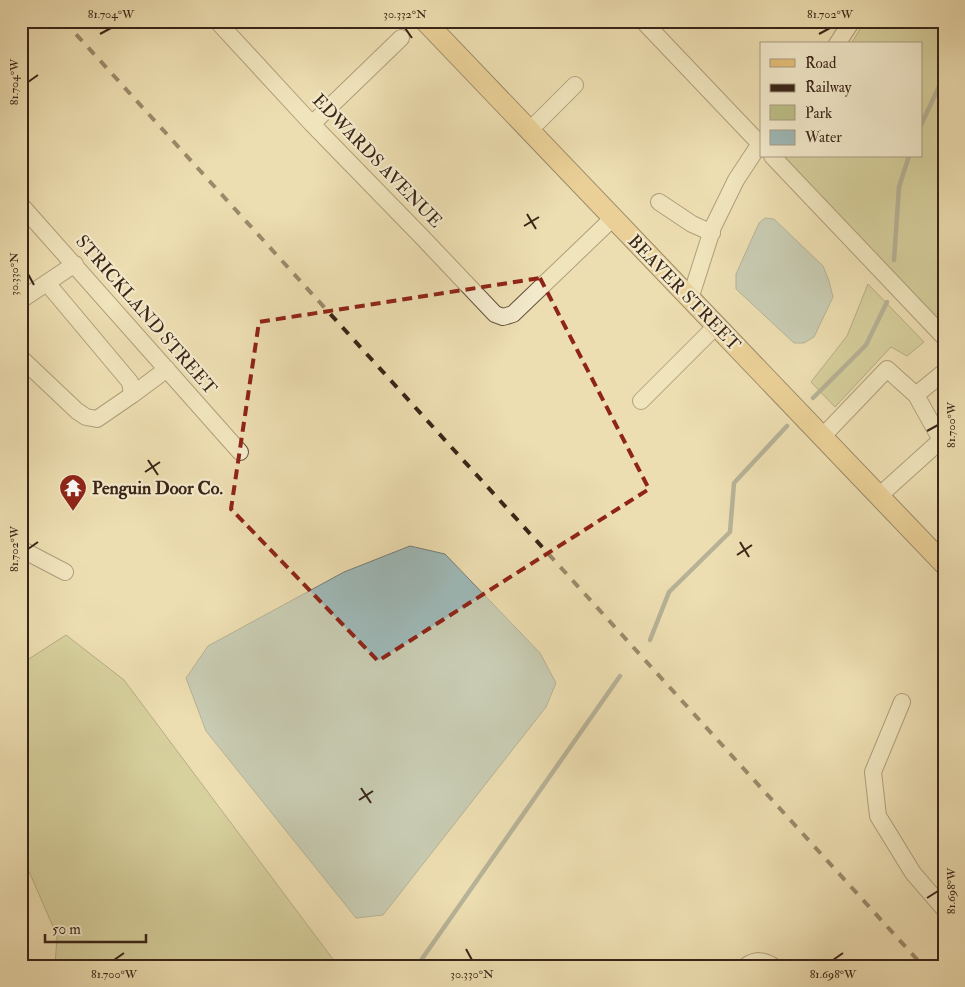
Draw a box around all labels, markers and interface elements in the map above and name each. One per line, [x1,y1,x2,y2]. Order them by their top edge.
text: 81.704°W [88,7,135,22]
text: 30.332°N [383,7,427,22]
text: 81.702°W [807,7,854,22]
legend [760,42,922,158]
text: Road [805,54,837,73]
text: 81.704°W [7,58,22,105]
text: Railway [805,78,852,97]
street label: EDWARDS AVENUE [307,89,447,233]
text: Park [805,104,832,123]
text: Water [804,128,842,147]
street label: STRICKLAND STREET [70,230,222,400]
street label: BEAVER STREET [623,230,746,356]
text: 30.330°N [7,252,22,296]
text: 81.700°W [944,401,959,448]
temple icon: Penguin Door Co. [58,473,88,512]
place label: Penguin Door Co. [92,477,223,500]
text: 81.702°W [7,525,22,572]
text: 81.698°W [944,867,959,914]
scale bar [45,912,146,944]
text: 50 m [52,920,81,939]
text: 81.700°W [91,967,138,982]
text: 30.330°N [450,967,494,982]
text: 81.698°W [810,967,857,982]

